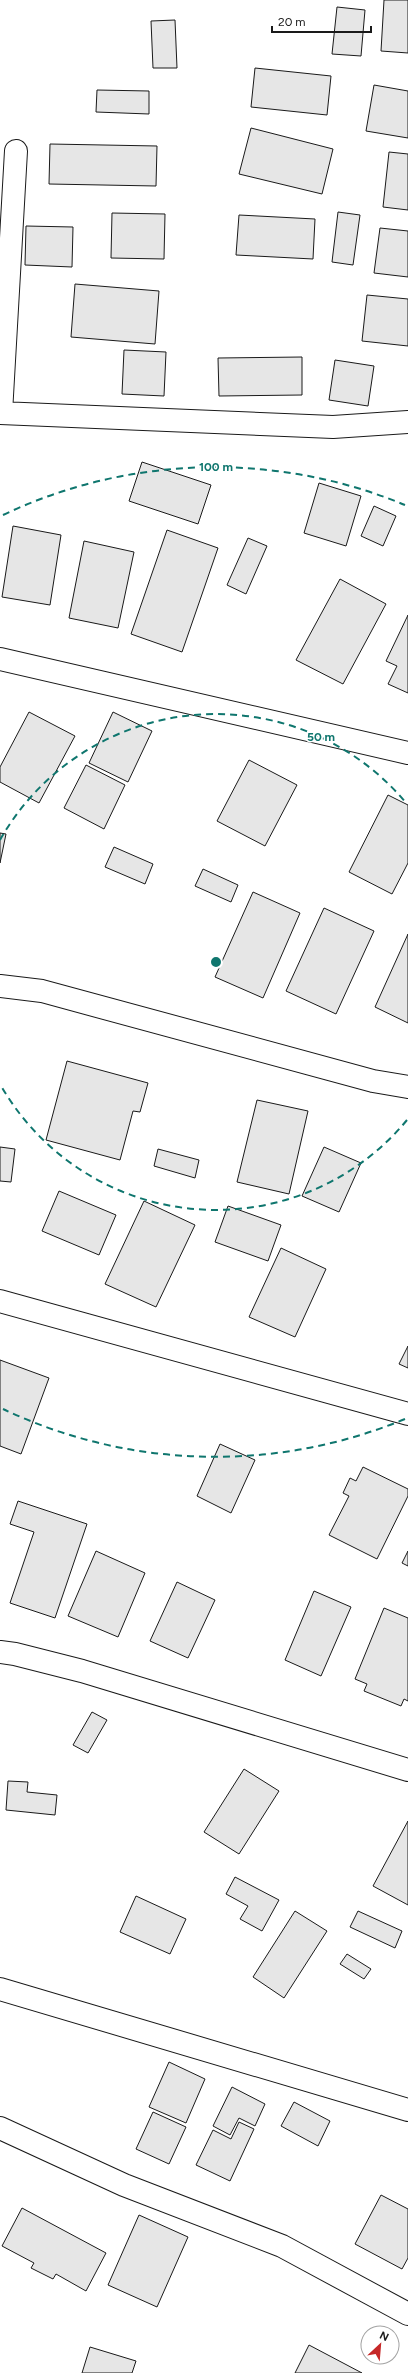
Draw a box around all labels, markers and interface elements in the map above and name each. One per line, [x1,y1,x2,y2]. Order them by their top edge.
scale bar [272,8,371,34]
text: 20 m [278,15,306,29]
text: 100 m [199,460,233,474]
text: 50 m [307,730,335,744]
centre of rings [209,955,223,969]
north arrow [360,2325,400,2365]
text: N [377,2329,391,2344]

